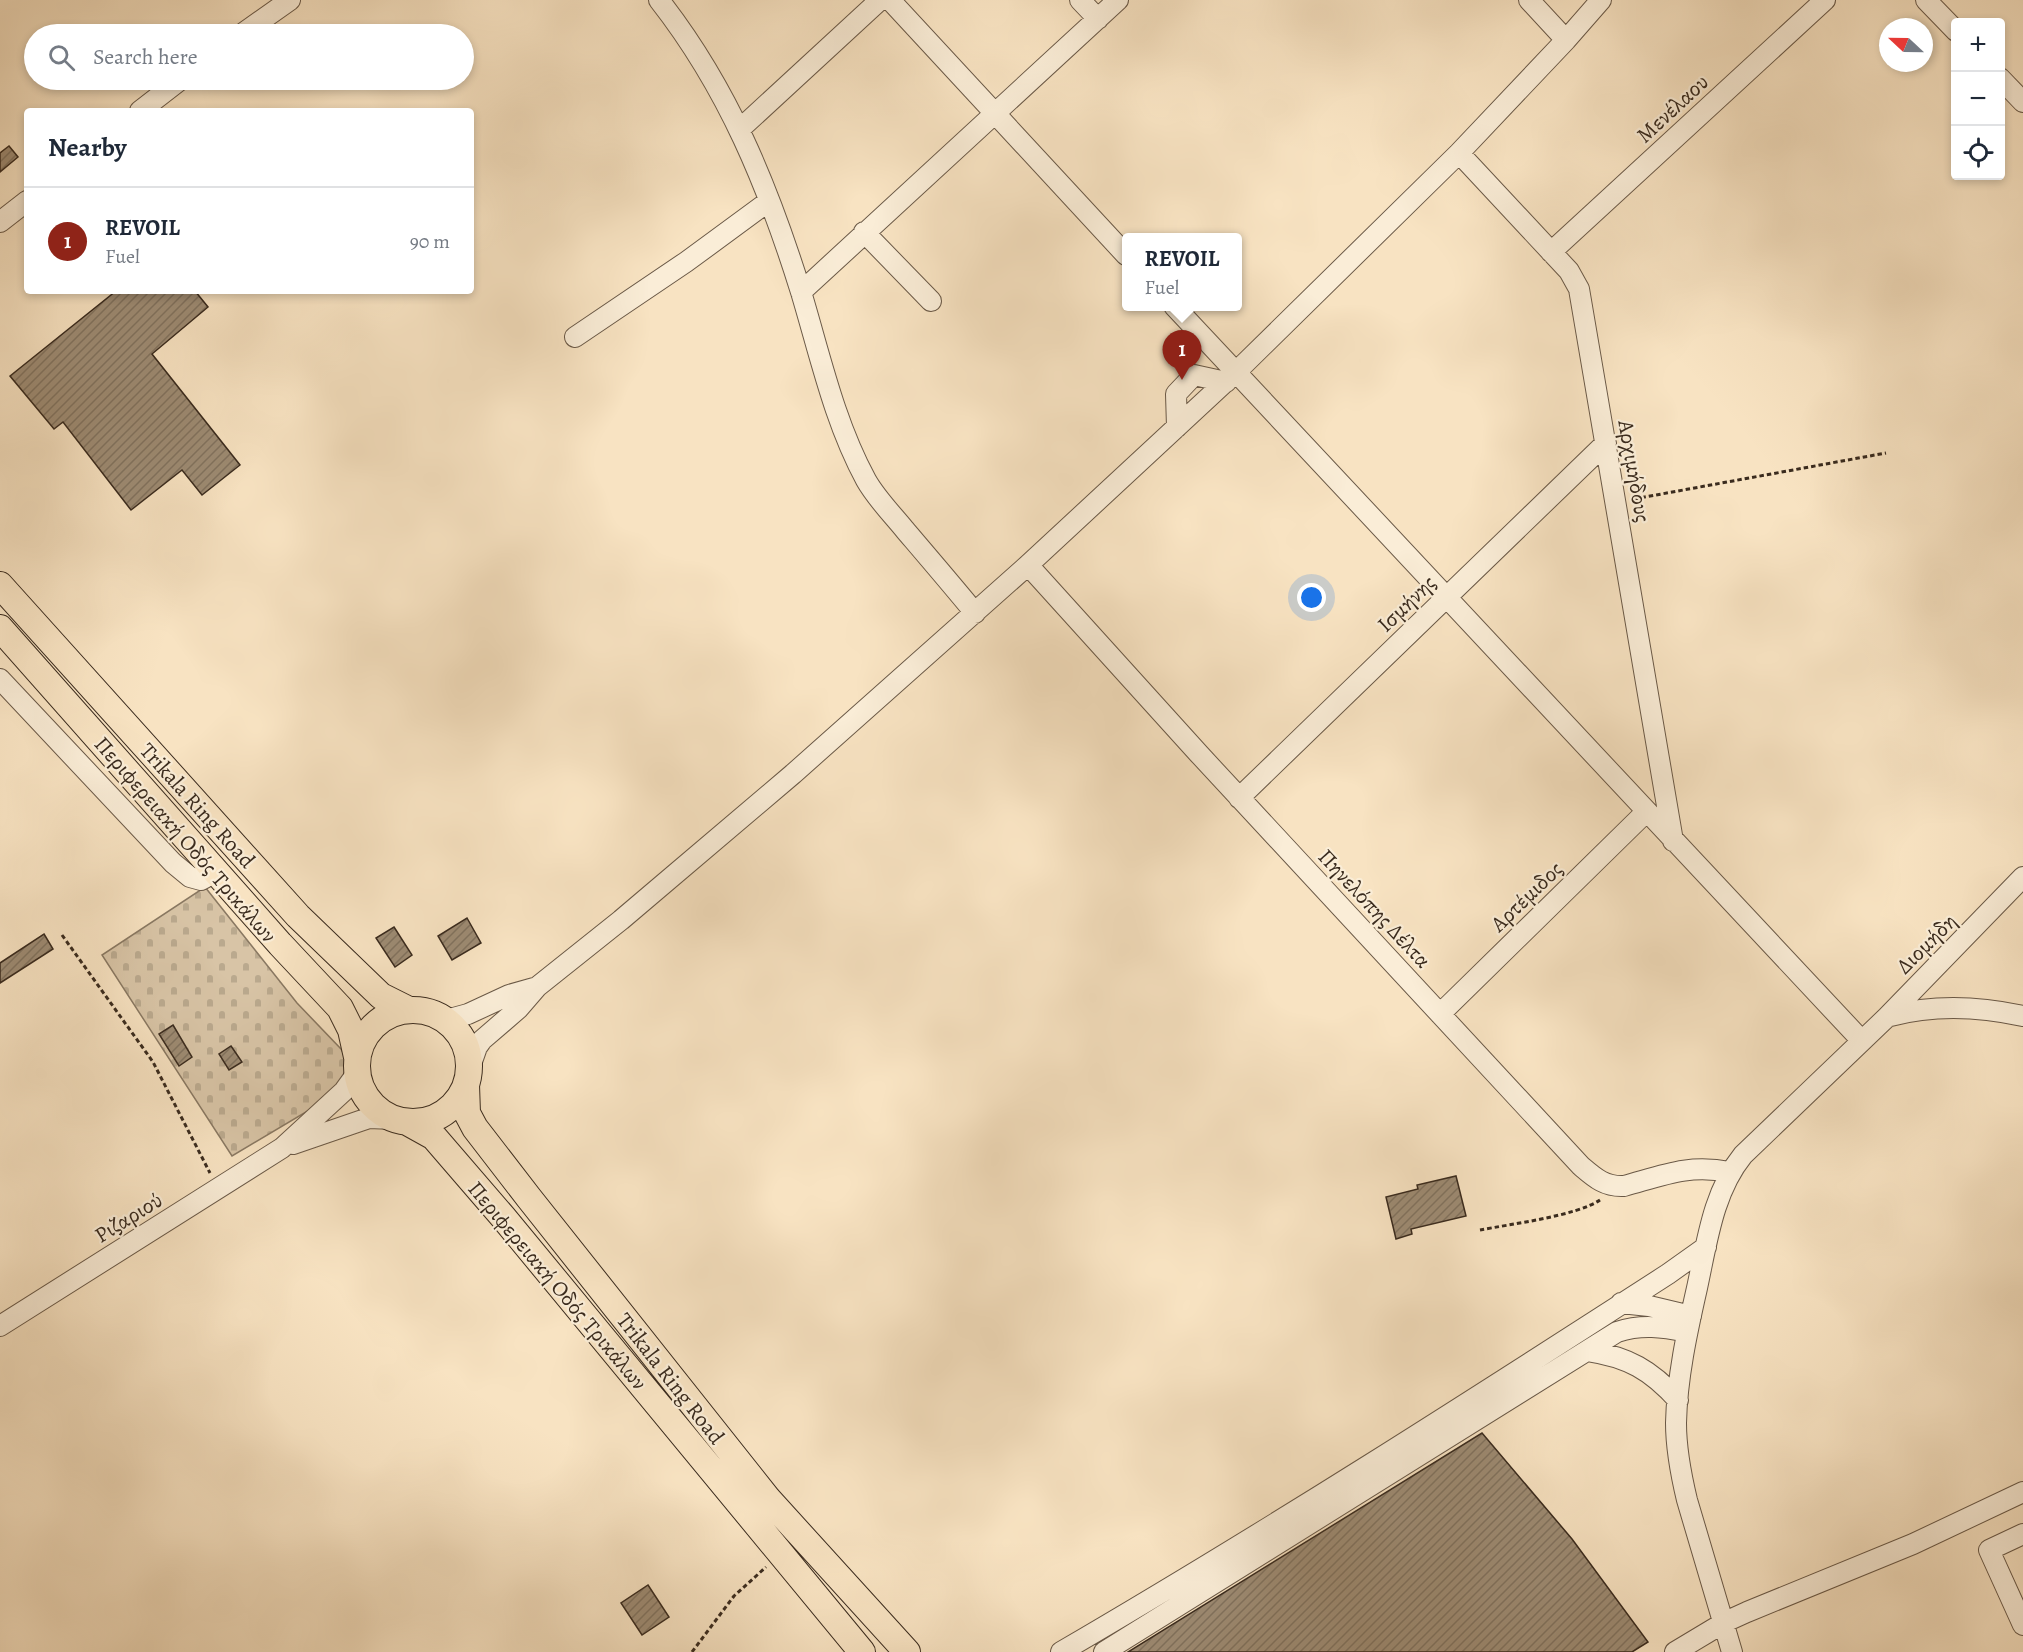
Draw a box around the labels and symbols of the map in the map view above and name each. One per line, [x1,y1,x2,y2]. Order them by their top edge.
north arrow [1879,18,1933,72]
street label: Μενέλαου [1630,68,1715,150]
pin: 1 [1162,330,1202,380]
street label: Αρχιμήδους [1610,417,1658,525]
street label: Ισμήνης [1371,568,1443,639]
your location [1297,583,1326,612]
street label: Περιφερειακή Οδός Τρικάλων [87,730,283,949]
street label: Trikala Ring Road [133,736,262,875]
street label: Πηνελόπης Δέλτα [1311,842,1437,975]
street label: Αρτέμιδος [1483,855,1570,939]
street label: Διομήδη [1890,907,1964,981]
street label: Περιφερειακή Οδός Τρικάλων [461,1175,654,1397]
street label: Ριζαριού [89,1185,168,1250]
street label: Trikala Ring Road [609,1307,731,1451]

